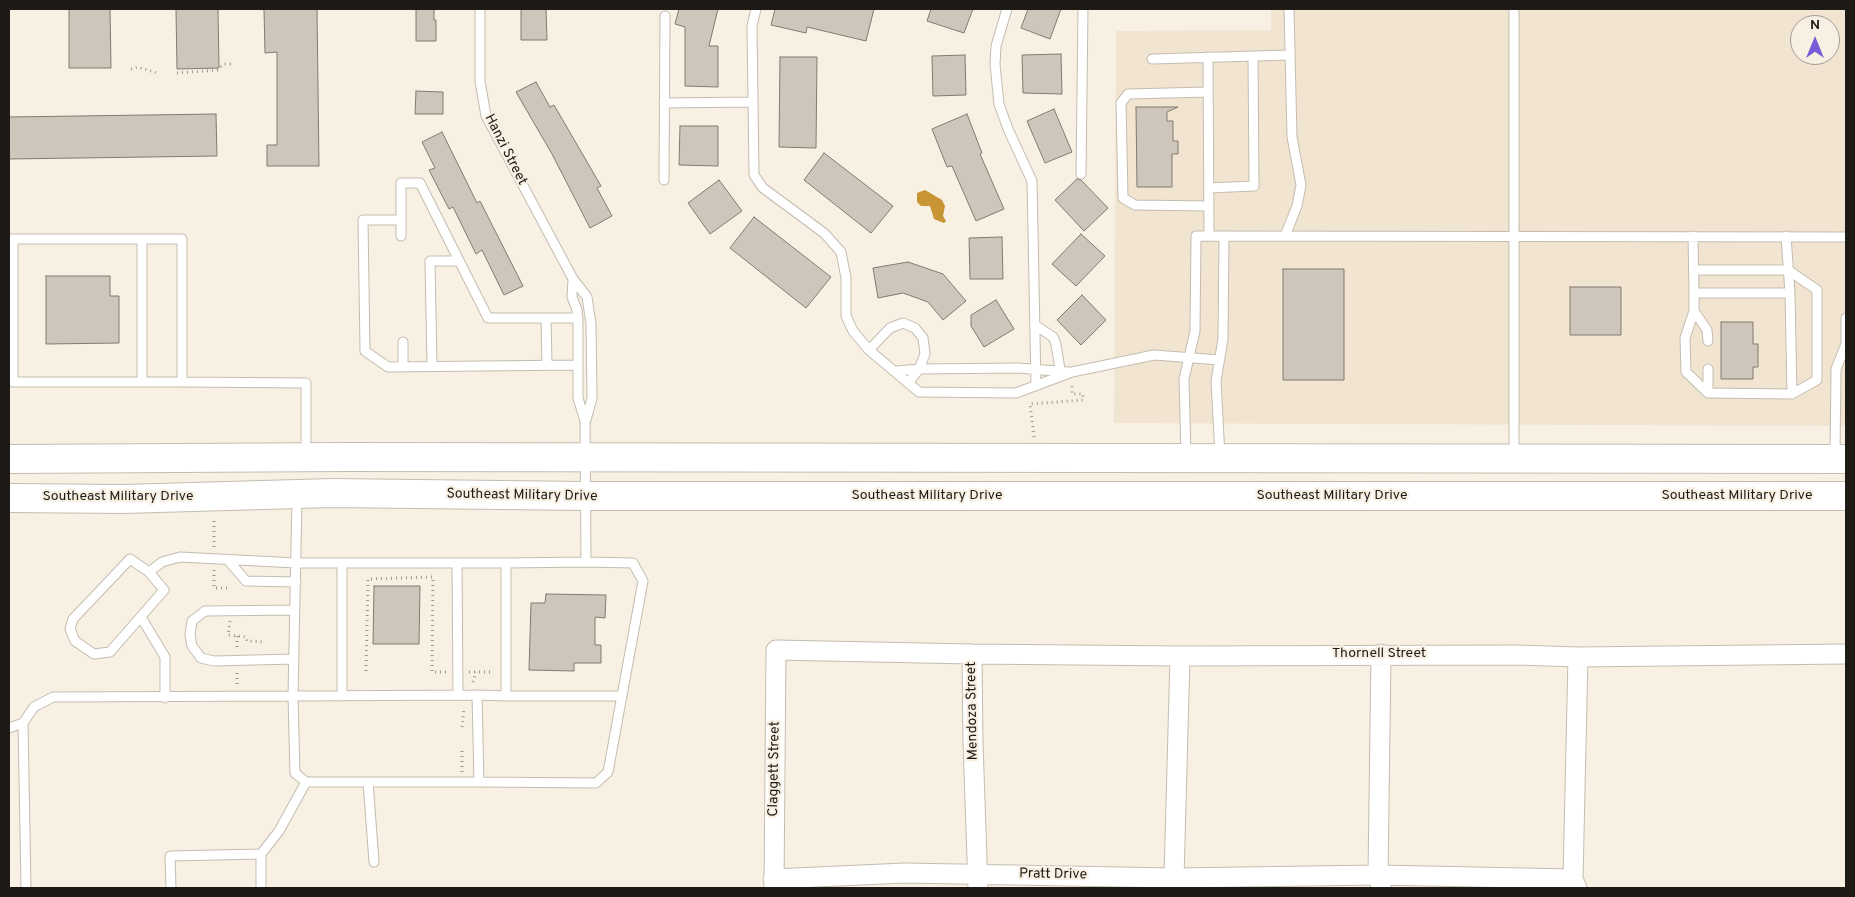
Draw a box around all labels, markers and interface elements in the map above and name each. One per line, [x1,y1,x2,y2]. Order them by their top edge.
north arrow [1790,15,1840,65]
text: N [1810,17,1820,34]
street label: Hanzi Street [480,112,530,188]
street label: Southeast Military Drive [446,486,598,506]
street label: Southeast Military Drive [852,488,1002,504]
street label: Southeast Military Drive [1257,488,1407,504]
street label: Southeast Military Drive [1662,488,1812,504]
street label: Southeast Military Drive [43,489,193,505]
street label: Thornell Street [1332,646,1426,662]
street label: Mendoza Street [964,661,982,761]
street label: Claggett Street [766,721,784,817]
street label: Pratt Drive [1019,866,1087,884]

